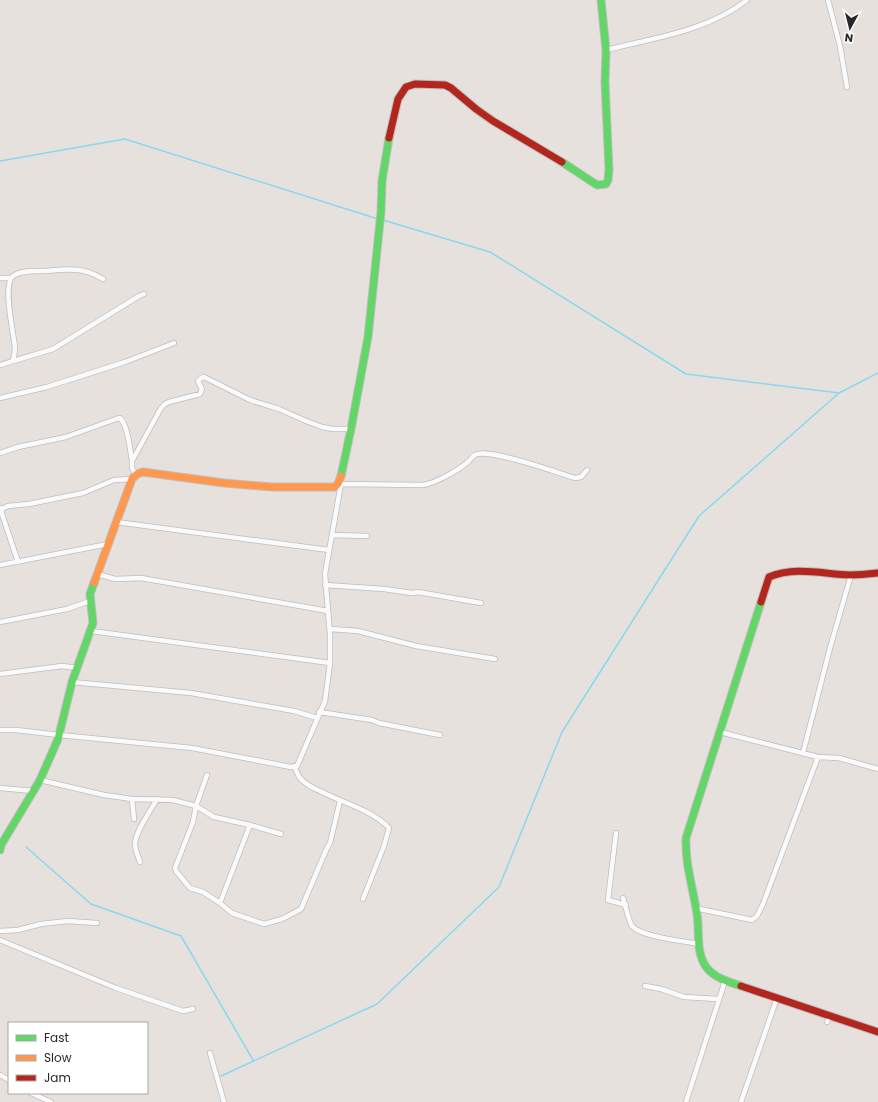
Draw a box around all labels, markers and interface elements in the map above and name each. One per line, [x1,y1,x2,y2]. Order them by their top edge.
north arrow [830,8,870,48]
text: N [844,29,854,46]
legend [8,1022,148,1094]
text: Fast [44,1029,69,1046]
text: Slow [44,1049,72,1066]
text: Jam [44,1069,71,1086]

